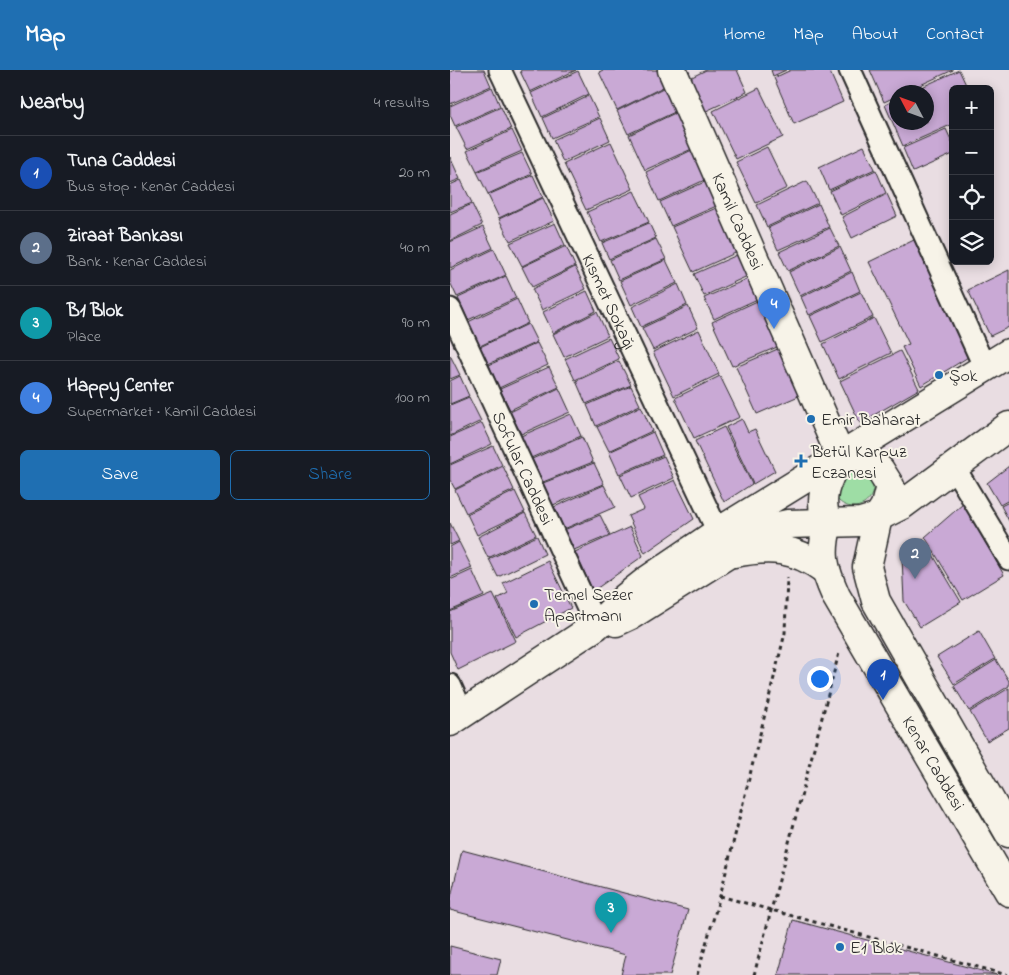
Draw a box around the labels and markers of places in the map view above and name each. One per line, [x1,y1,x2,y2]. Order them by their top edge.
pin: 4 [758,288,790,329]
place label: Şok [949,364,977,390]
marker: Şok [933,369,945,381]
place label: Emir Baharat [821,408,921,434]
marker: Emir Baharat [805,413,817,425]
place label: Betül Karpuz Eczanesi [810,440,907,487]
marker: Betül Karpuz Eczanesi [795,455,807,467]
pin: 2 [899,538,931,579]
place label: Temel Sezer Apartmanı [544,583,633,630]
marker: Temel Sezer Apartmanı [528,598,540,610]
pin: 1 [867,659,899,700]
pin: 3 [595,892,627,933]
place label: E1 Blok [850,936,902,962]
marker: E1 Blok [834,941,846,953]

